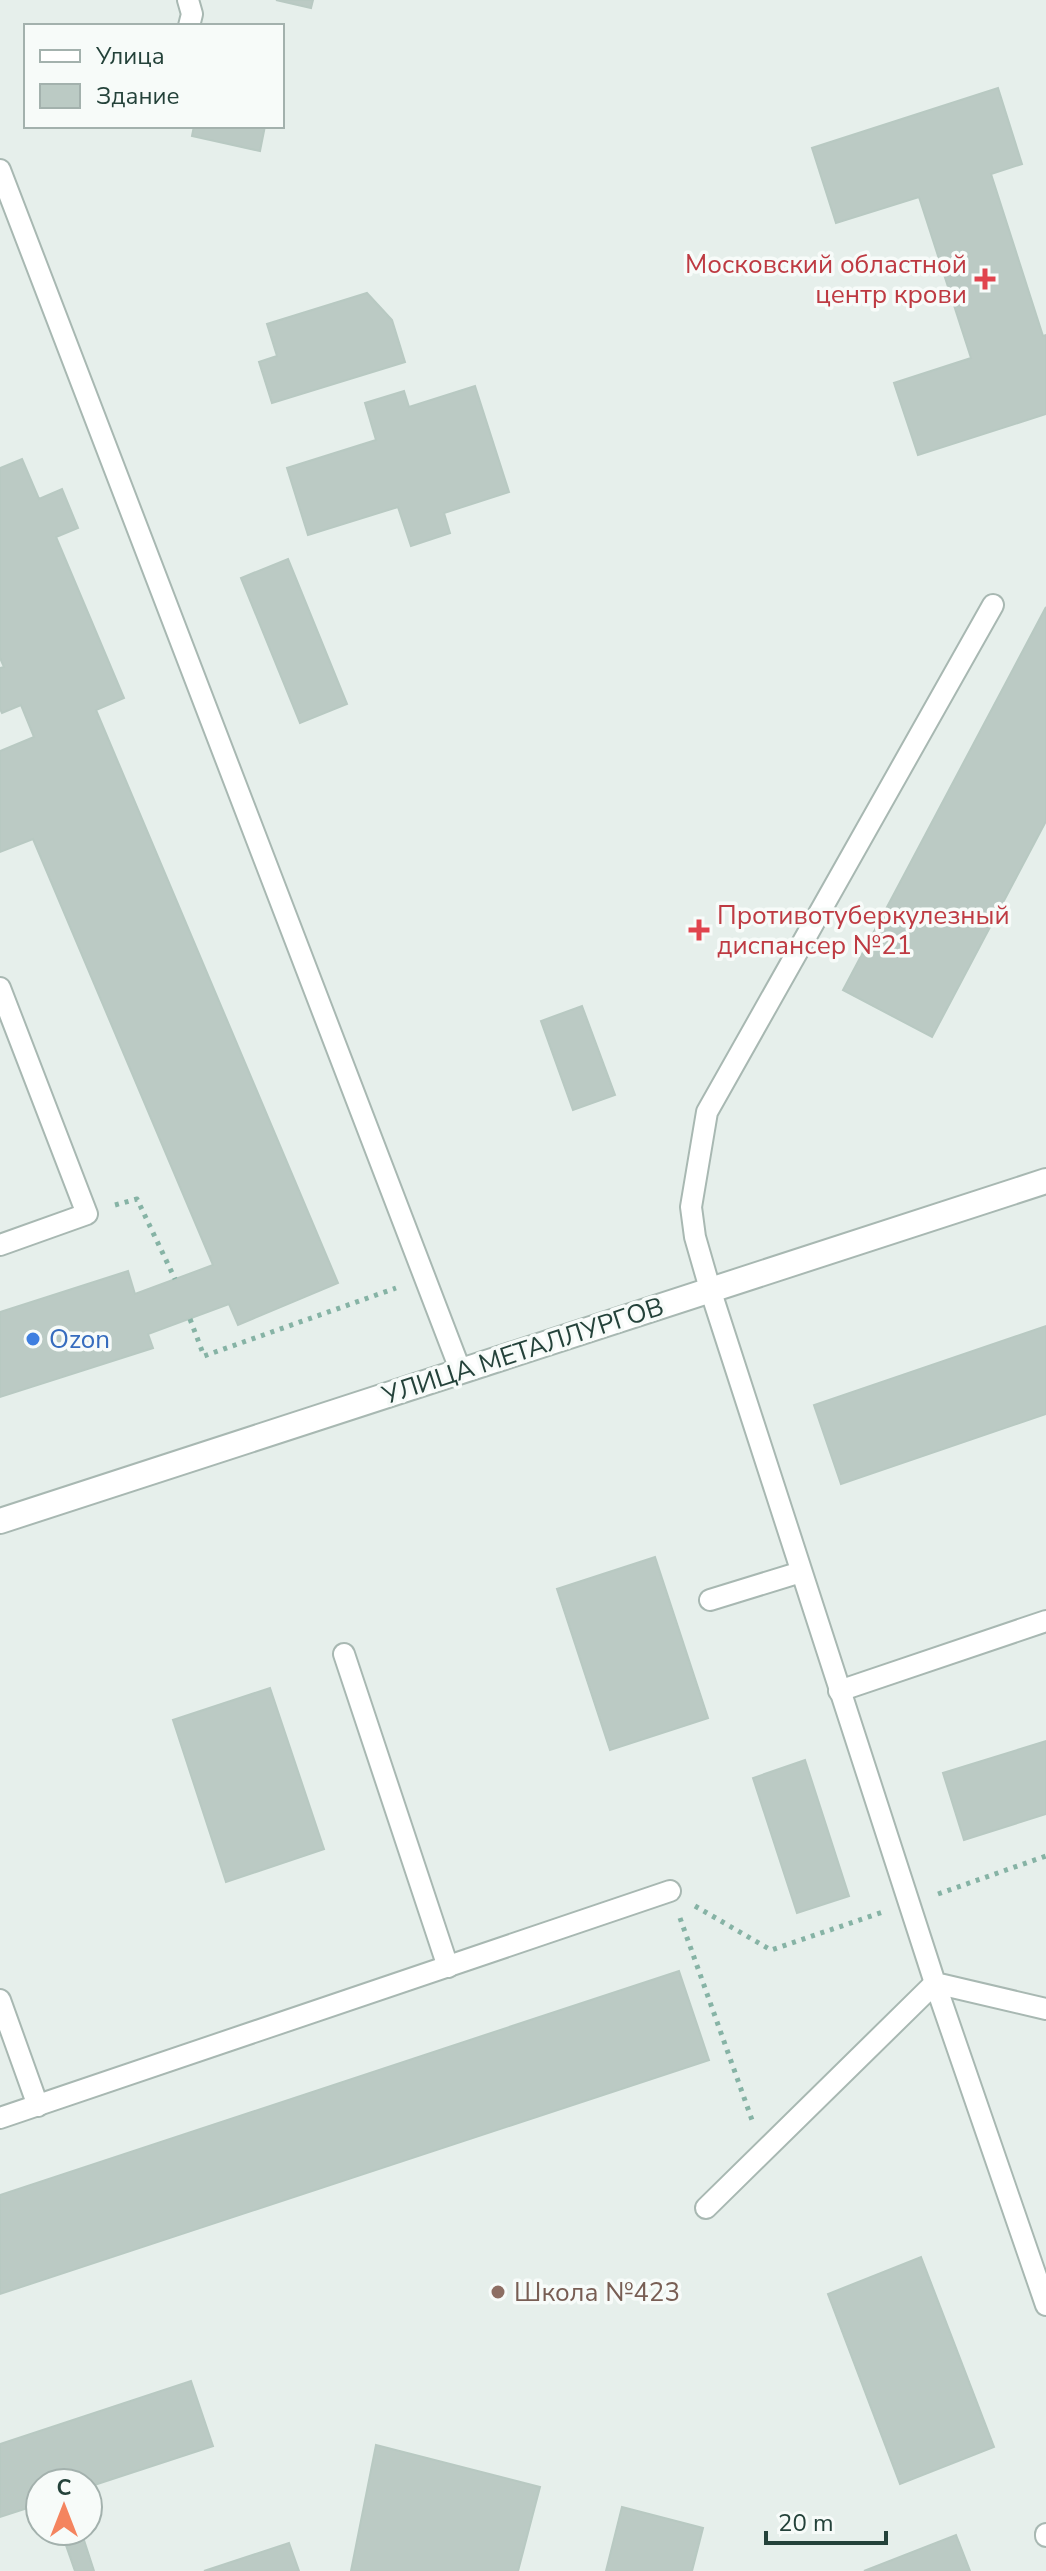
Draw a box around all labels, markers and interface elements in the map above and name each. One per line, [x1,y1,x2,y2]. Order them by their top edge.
legend [24,24,284,128]
text: Улица [95,40,165,72]
text: Здание [96,80,180,112]
place label: Московский областной центр крови [685,247,967,312]
marker: Московский областной центр крови [974,268,996,290]
place label: Противотуберкулезный диспансер №21 [717,898,1010,963]
marker: Противотуберкулезный диспансер №21 [688,919,710,941]
street label: УЛИЦА МЕТАЛЛУРГОВ [377,1289,668,1413]
place label: Ozon [49,1322,110,1357]
marker: Ozon [24,1330,42,1348]
place label: Школа №423 [514,2275,680,2310]
marker: Школа №423 [489,2283,507,2301]
north arrow [24,2467,104,2547]
text: С [57,2473,72,2503]
scale bar [766,2495,886,2545]
text: 20 m [778,2507,834,2539]

